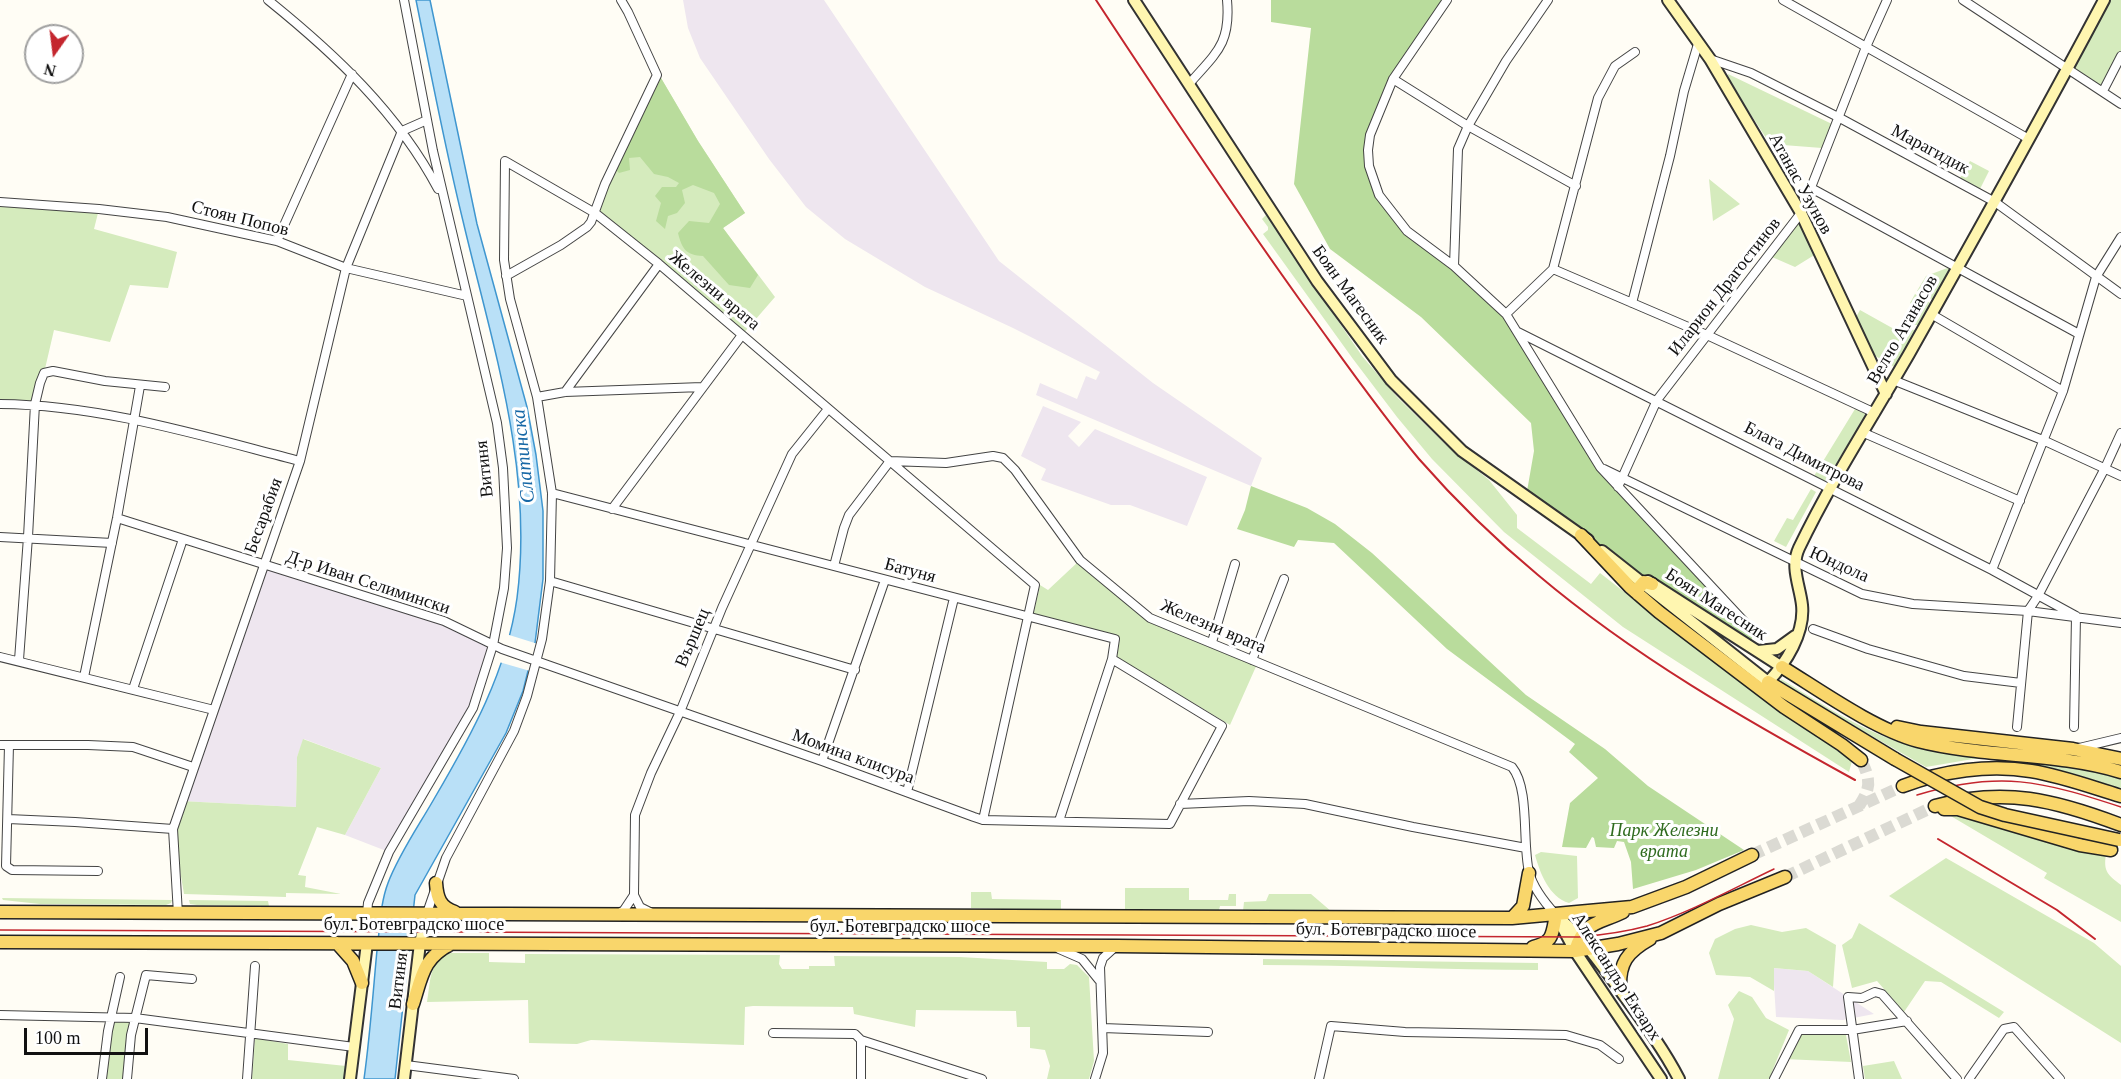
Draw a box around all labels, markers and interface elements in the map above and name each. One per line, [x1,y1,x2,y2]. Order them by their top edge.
north arrow [24,24,84,84]
text: N [42,60,58,80]
street label: Марагидик [1887,120,1973,180]
street label: Атанас Узунов [1763,130,1837,238]
street label: Стоян Попов [189,196,291,242]
street label: Иларион Драгостинов [1664,213,1786,361]
street label: Боян Магесник [1307,241,1393,349]
street label: Железни врата [664,247,764,335]
street label: Велчо Атанасов [1863,271,1943,389]
water label: Слатинска [507,408,541,504]
street label: Блага Димитрова [1740,417,1868,497]
street label: Витиня [471,440,499,498]
street label: Бесарабия [240,475,288,557]
street label: Юндола [1806,542,1872,588]
street label: Д-р Иван Селимински [283,546,453,620]
street label: Батуня [882,554,938,588]
street label: Боян Магесник [1661,564,1771,646]
street label: Железни врата [1157,595,1269,659]
street label: Вършец [671,605,715,671]
street label: Момина клисура [789,725,917,789]
park label: Парк Железни врата [1610,820,1718,862]
street label: Александър Екзарх [1566,909,1666,1045]
street label: бул. Ботевградско шосе [324,914,504,936]
street label: бул. Ботевградско шосе [810,916,990,938]
street label: бул. Ботевградско шосе [1296,919,1476,943]
street label: Витиня [385,951,413,1011]
scale bar [27,1016,152,1054]
text: 100 m [35,1028,81,1048]

